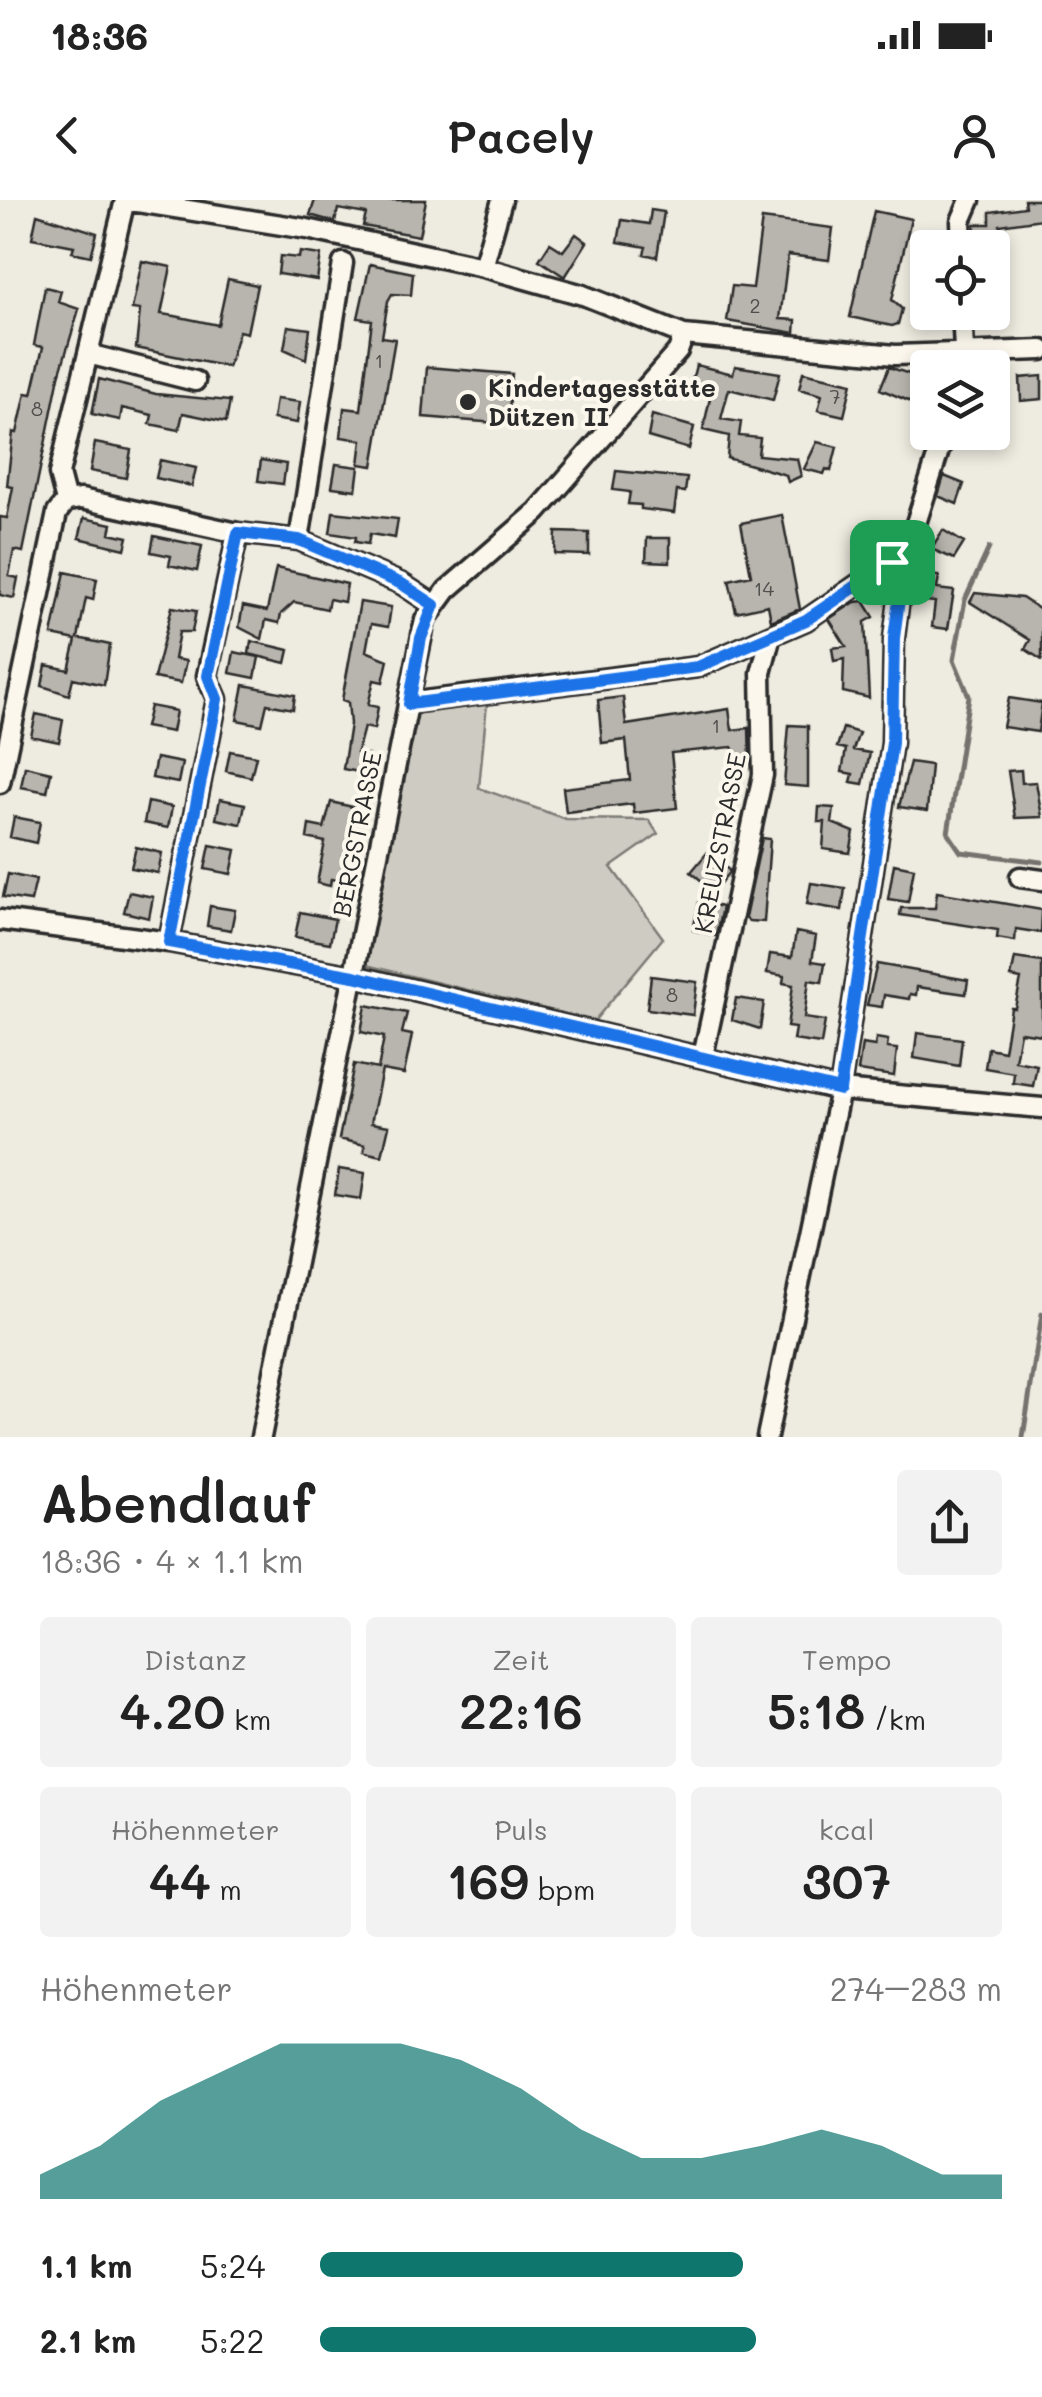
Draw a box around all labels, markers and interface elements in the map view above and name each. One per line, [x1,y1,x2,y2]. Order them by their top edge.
text: 18:36 [50,10,148,60]
text: Pacely [447,106,595,164]
icon: back [40,108,95,163]
icon: person [947,108,1002,163]
map controls [910,230,1010,450]
button: locate [910,230,1010,330]
house number: 2 [749,292,761,318]
house number: 1 [375,347,383,373]
button: layers [910,350,1010,450]
place label: Kindertagesstätte Dützen II [488,371,716,432]
house number: 7 [829,383,841,409]
marker: Kindertagesstätte Dützen II [457,391,479,413]
house number: 8 [31,395,43,421]
pin [850,520,935,605]
icon: arrive [865,535,920,590]
house number: 14 [754,575,775,601]
house number: 1 [712,712,720,738]
street label: BERGSTRASSE [324,748,388,919]
street label: KREUZSTRASSE [686,750,752,936]
house number: 8 [666,981,678,1007]
text: Abendlauf [40,1465,315,1537]
button: share [897,1470,1002,1575]
text: 18:36 · 4 × 1.1 km [40,1539,303,1581]
text: Distanz [144,1641,246,1677]
text: Zeit [492,1641,550,1677]
text: Tempo [802,1641,891,1677]
text: 4.20 [119,1677,225,1743]
text: 22:16 [459,1677,583,1743]
text: 5:18 [767,1677,865,1743]
text: km [225,1701,271,1737]
text: /km [865,1701,926,1737]
text: Höhenmeter [111,1811,280,1847]
text: Puls [494,1811,548,1847]
text: kcal [819,1811,875,1847]
text: 44 [149,1847,211,1913]
text: 169 [447,1847,529,1913]
text: 307 [802,1847,891,1913]
text: m [211,1871,242,1907]
text: bpm [529,1871,595,1907]
text: Höhenmeter [40,1967,233,2009]
text: 274–283 m [830,1967,1002,2009]
text: 1.1 km [40,2244,132,2286]
text: 5:24 [200,2244,265,2286]
text: 2.1 km [40,2319,136,2361]
text: 5:22 [200,2319,264,2361]

